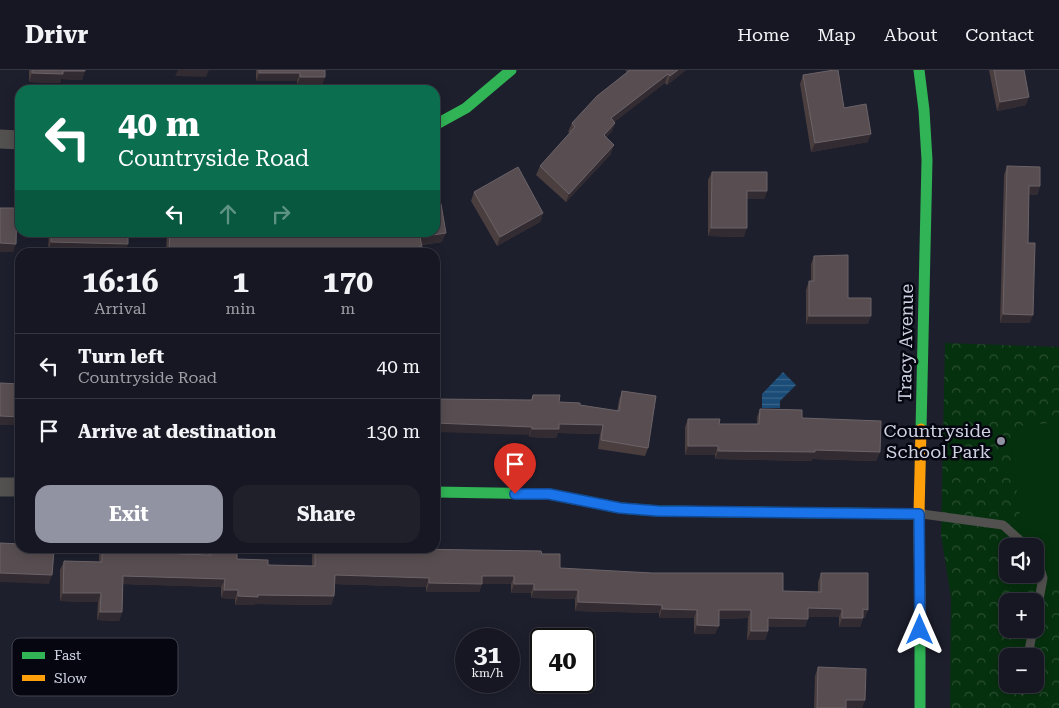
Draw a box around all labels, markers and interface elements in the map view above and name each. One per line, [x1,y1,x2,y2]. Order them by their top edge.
text: Drivr [25,21,88,49]
text: Home [737,24,789,45]
text: Map [817,24,856,45]
text: About [884,24,937,45]
text: Contact [965,24,1034,45]
text: 40 m [118,104,200,145]
icon: left [35,105,100,170]
text: Countryside Road [118,146,309,171]
icon: left [161,200,189,228]
icon: ahead [214,200,242,228]
icon: right [267,200,295,228]
text: 16:16 [82,264,159,299]
text: 1 [232,264,249,299]
text: 170 [323,264,373,299]
street label: Tracy Avenue [894,283,917,402]
text: Arrival [94,299,146,318]
text: min [226,299,256,318]
text: m [340,299,355,318]
text: Turn left [78,345,164,368]
icon: left [35,352,63,380]
text: 40 m [377,355,420,378]
text: Countryside Road [78,368,217,387]
icon: arrive [35,417,63,445]
text: Arrive at destination [78,420,276,443]
text: 130 m [366,420,420,443]
place label: Countryside School Park [883,420,991,462]
marker: Countryside School Park [995,435,1007,447]
pin [494,443,536,494]
icon: arrive [501,450,529,478]
button: Exit [35,485,223,543]
button: Share [233,485,420,543]
map controls [999,538,1044,693]
button: sound [999,538,1044,583]
button: + [999,593,1044,638]
position arrow [893,603,945,655]
speed limit sign: 40 [530,628,595,693]
legend [12,638,178,696]
text: 31 [473,640,502,669]
text: Fast [54,647,81,663]
button: − [999,648,1044,693]
text: km/h [471,666,504,680]
text: Slow [54,670,87,686]

